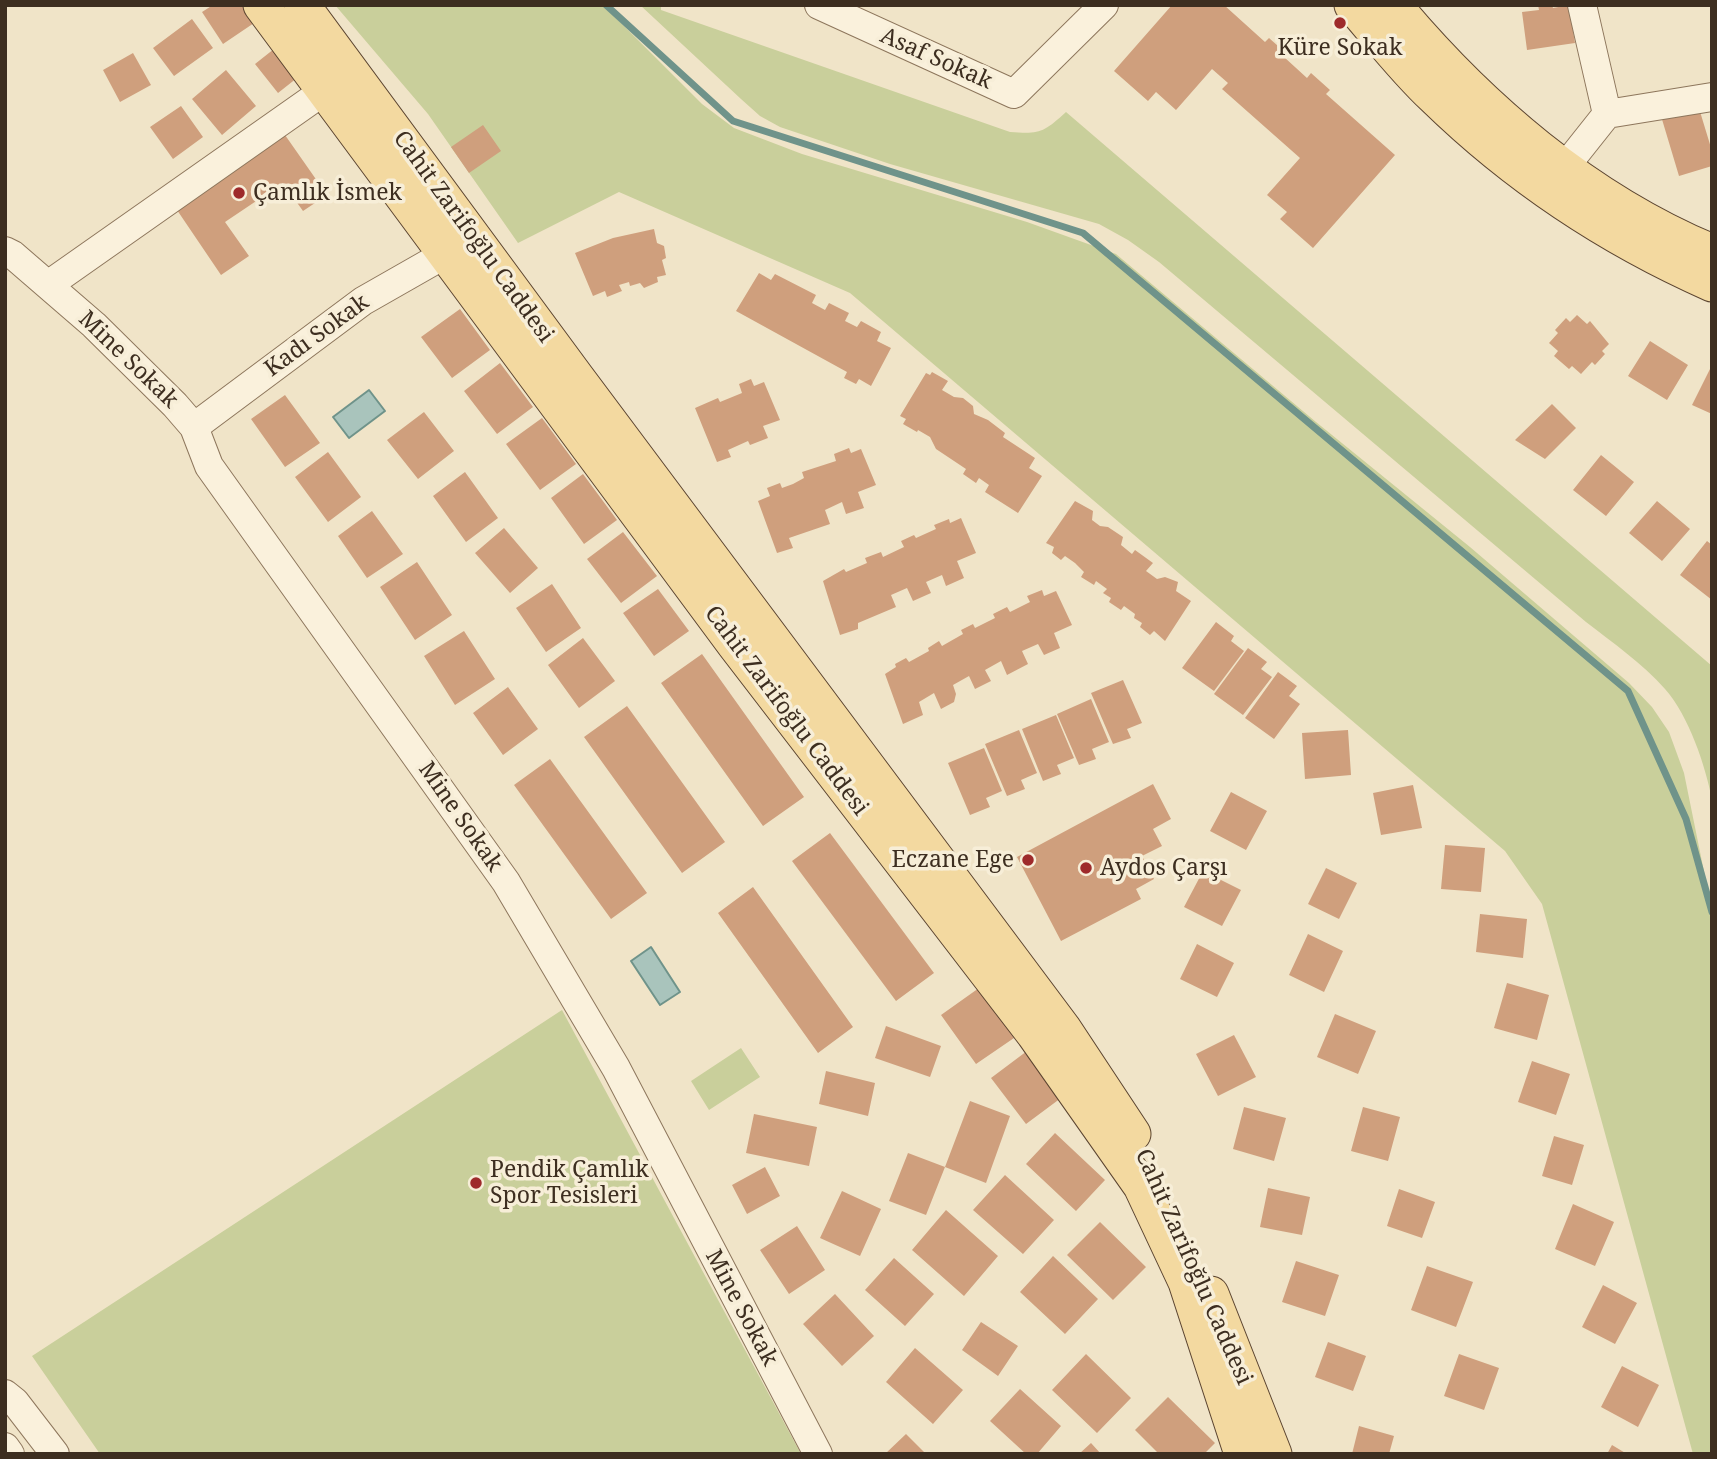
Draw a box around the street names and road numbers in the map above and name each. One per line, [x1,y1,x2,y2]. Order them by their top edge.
street label: Asaf Sokak [876,22,996,96]
street label: Cahit Zarifoğlu Caddesi [387,126,559,348]
street label: Kadı Sokak [259,289,375,383]
street label: Mine Sokak [72,306,184,414]
street label: Cahit Zarifoğlu Caddesi [698,601,874,821]
street label: Mine Sokak [412,757,508,877]
street label: Cahit Zarifoğlu Caddesi [1129,1145,1257,1389]
street label: Mine Sokak [699,1245,783,1371]

